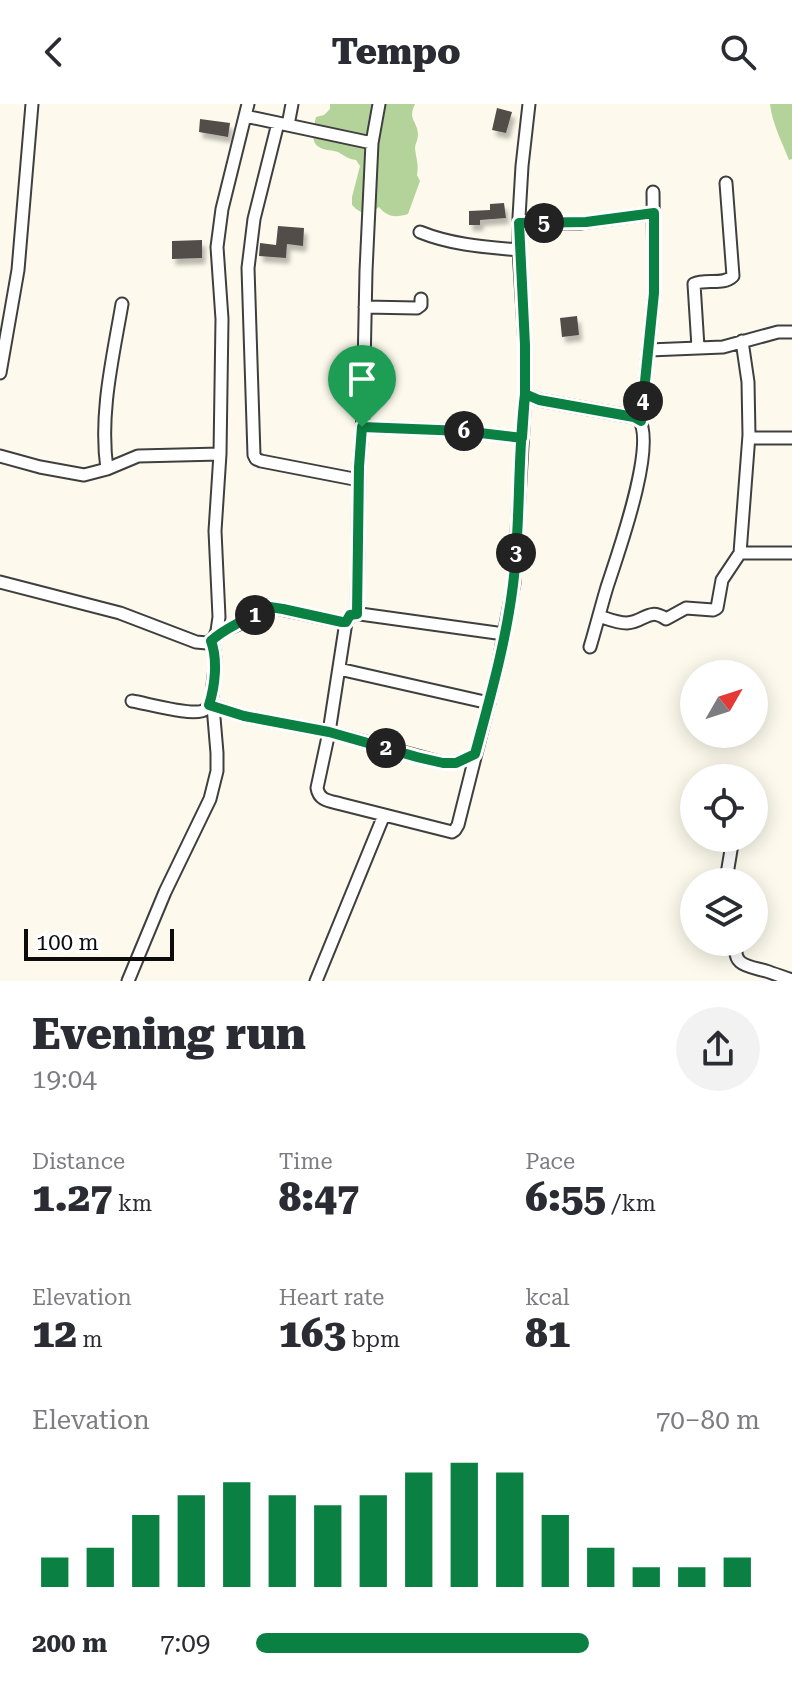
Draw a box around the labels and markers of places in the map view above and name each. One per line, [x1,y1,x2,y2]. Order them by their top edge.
pin: 5 [524,203,564,243]
pin [328,345,396,427]
pin: 4 [623,381,663,421]
pin: 6 [444,411,484,451]
pin: 3 [496,533,536,573]
pin: 1 [235,595,275,635]
pin: 2 [366,728,406,768]

